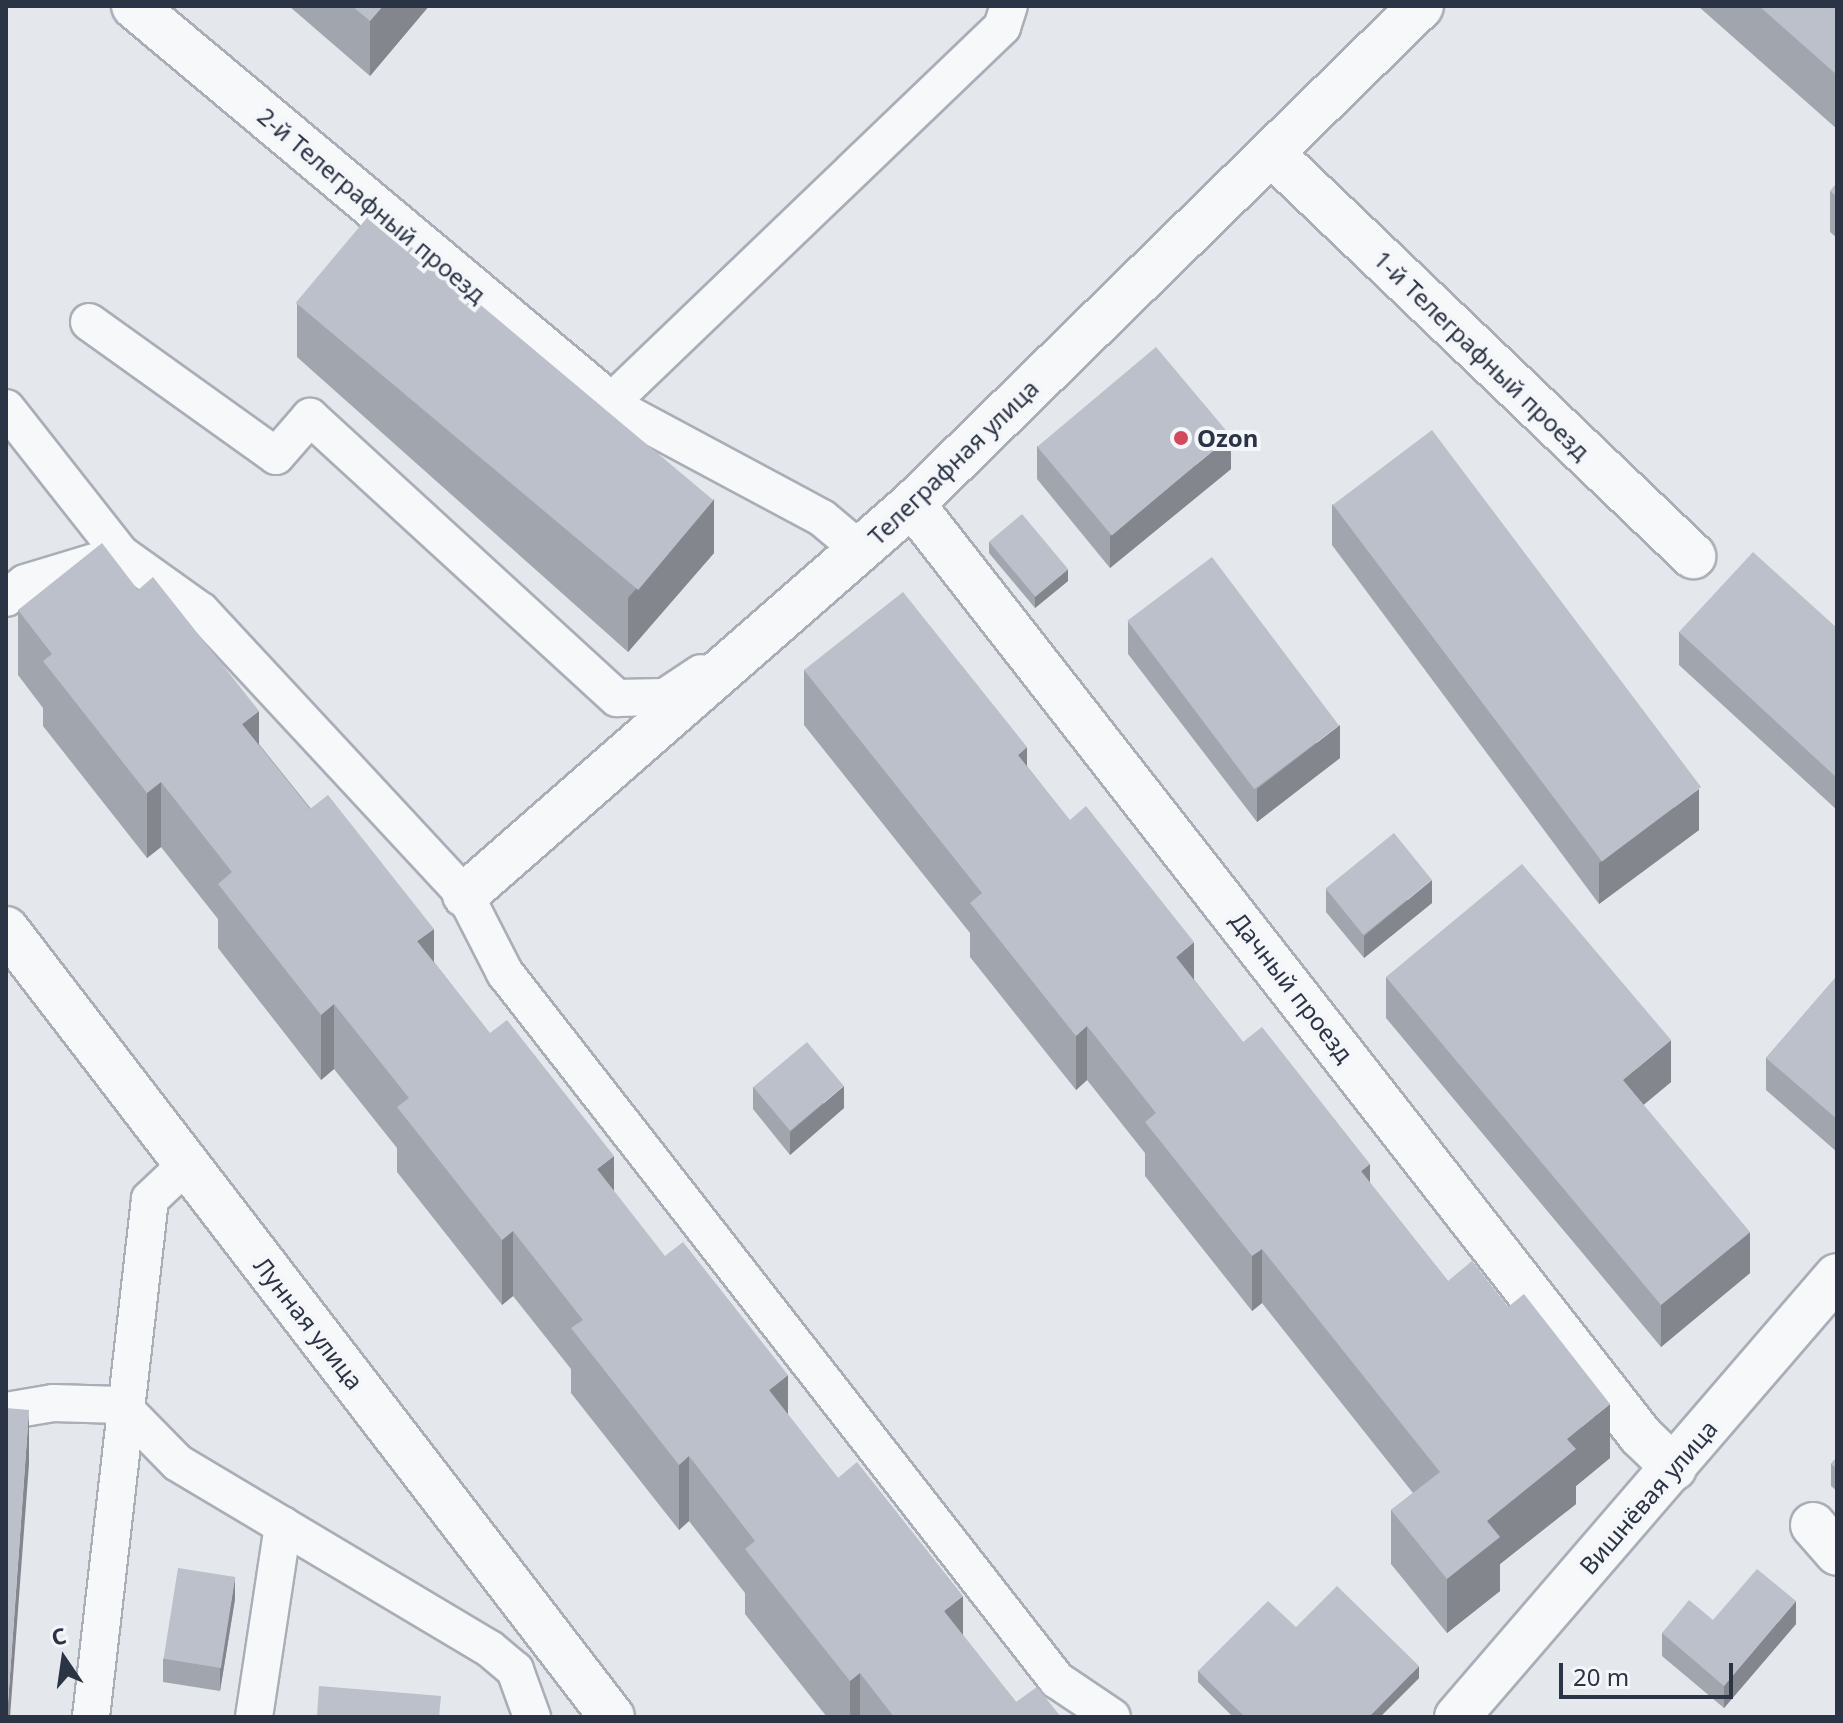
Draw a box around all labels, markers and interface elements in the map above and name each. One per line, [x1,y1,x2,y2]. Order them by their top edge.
street label: 2-й Телеграфный проезд [252,101,492,309]
street label: 1-й Телеграфный проезд [1368,244,1596,466]
street label: Телеграфная улица [862,373,1044,551]
place label: Ozon [1197,424,1258,452]
marker: Ozon [1172,429,1190,447]
street label: Дачный проезд [1225,906,1359,1068]
street label: Лунная улица [248,1251,370,1395]
street label: Вишнёвая улица [1573,1414,1723,1580]
north arrow [24,1619,104,1699]
text: С [48,1619,69,1652]
scale bar [1563,1647,1737,1697]
text: 20 m [1573,1660,1629,1693]

